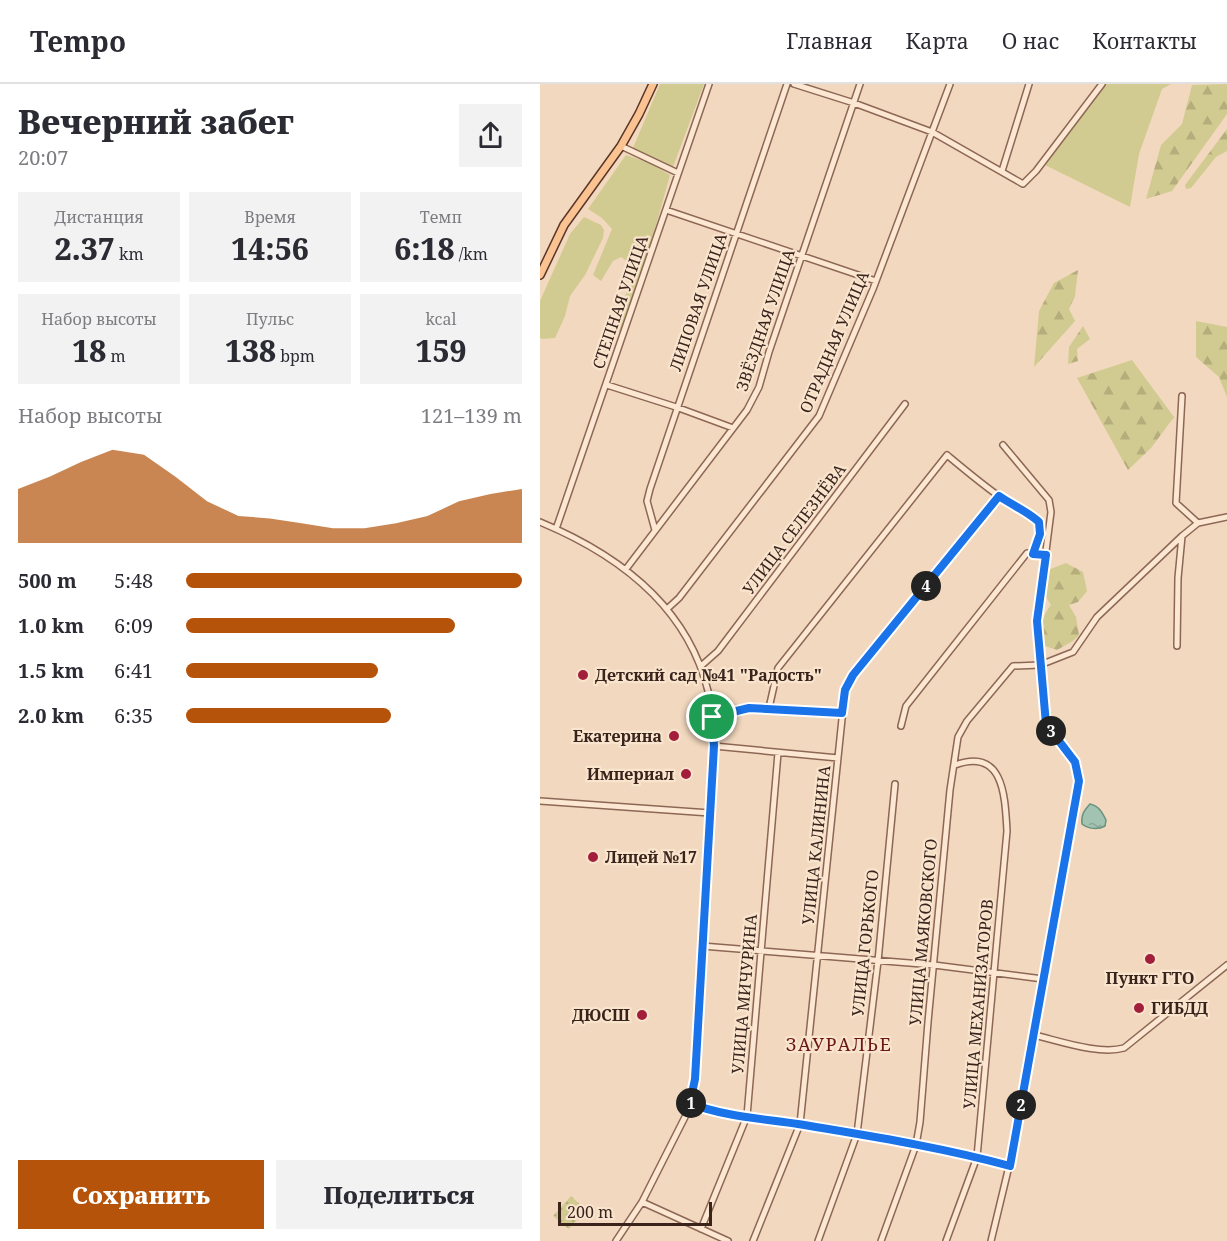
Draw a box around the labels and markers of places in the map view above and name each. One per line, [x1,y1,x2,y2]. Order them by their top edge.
pin: 4 [911,571,941,601]
place label: Детский сад №41 "Радость" [595,664,822,686]
marker: Детский сад №41 "Радость" [576,668,590,682]
pin [686,691,737,742]
pin: 3 [1036,716,1066,746]
place label: Екатерина [573,725,662,747]
marker: Екатерина [667,729,681,743]
place label: Империал [587,763,674,785]
marker: Империал [679,767,693,781]
place label: Лицей №17 [605,846,697,868]
marker: Лицей №17 [586,850,600,864]
marker: Пункт ГТО [1143,952,1157,966]
place label: Пункт ГТО [1106,967,1194,989]
place label: ГИБДД [1151,997,1208,1019]
marker: ГИБДД [1132,1001,1146,1015]
place label: ДЮСШ [572,1004,630,1026]
marker: ДЮСШ [635,1008,649,1022]
pin: 1 [676,1088,706,1118]
pin: 2 [1006,1090,1036,1120]

